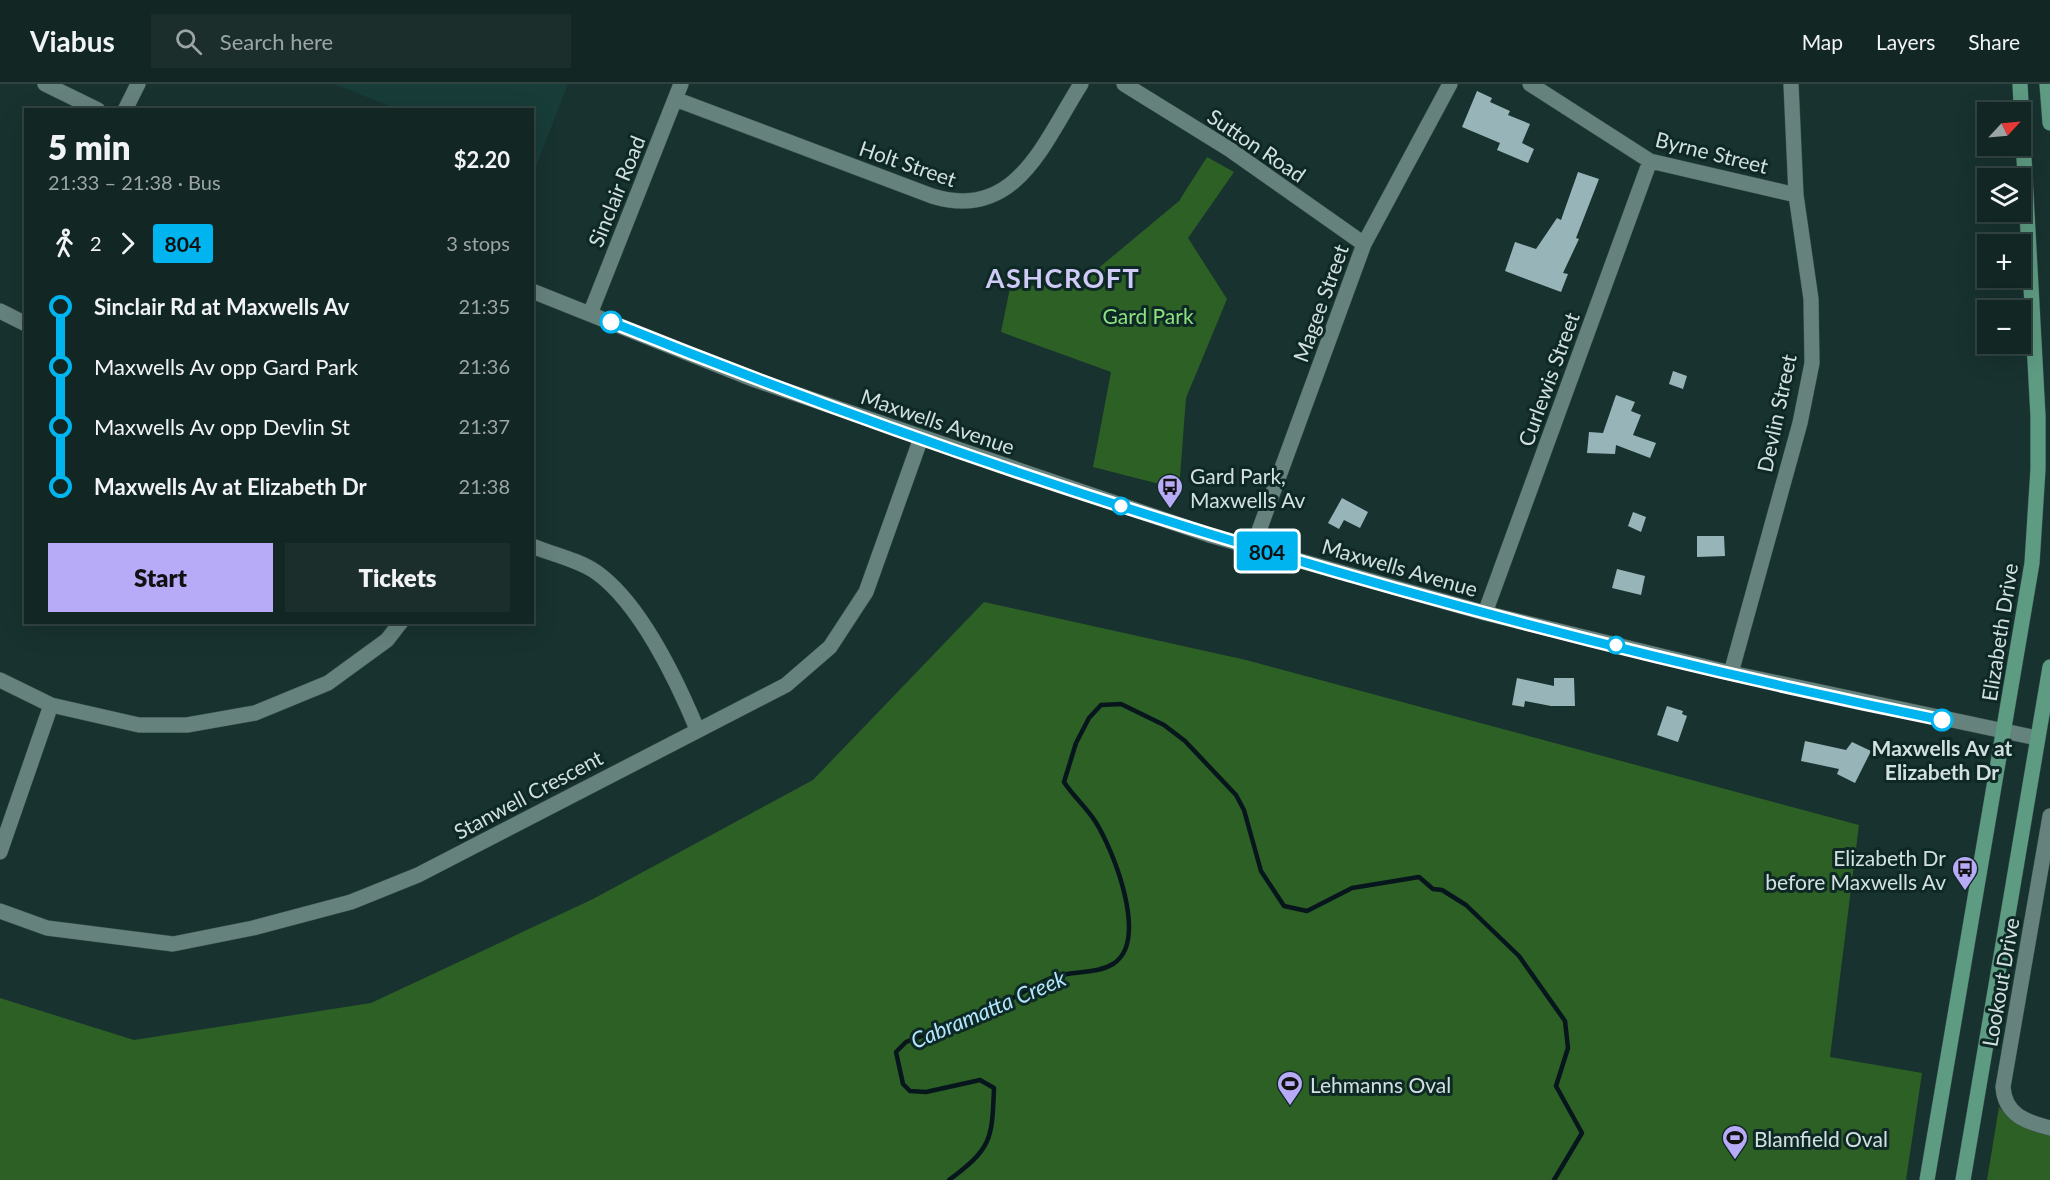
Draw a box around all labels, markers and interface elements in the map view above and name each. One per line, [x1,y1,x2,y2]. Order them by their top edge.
search box [151,14,571,68]
text: Viabus [30,24,115,58]
icon: search [172,25,205,58]
text: Search here [220,28,333,55]
text: Map [1802,29,1843,54]
text: Layers [1876,29,1935,54]
text: Share [1968,29,2020,54]
north arrow [1977,102,2031,156]
map controls [1977,102,2031,354]
street label: Sutton Road [1203,103,1311,187]
street label: Byrne Street [1653,126,1771,178]
text: 5 min [48,127,130,167]
street label: Sinclair Road [582,132,650,250]
street label: Holt Street [856,135,960,191]
text: $2.20 [454,146,510,173]
button: layers [1977,168,2031,222]
text: 21:33 – 21:38 · Bus [48,170,221,194]
icon: walk [48,227,81,260]
icon: forward [111,227,144,260]
text: 2 [90,231,102,255]
text: 804 [165,231,201,256]
text: 3 stops [446,231,510,255]
button: + [1977,234,2031,288]
street label: Magee Street [1287,240,1353,365]
district label: ASHCROFT [985,261,1140,294]
text: Sinclair Rd at Maxwells Av [94,293,349,320]
text: 21:35 [459,294,510,318]
button: − [1977,300,2031,354]
park label: Gard Park [1102,303,1194,328]
street label: Curlewis Street [1512,308,1584,449]
unlabelled marker [600,311,622,333]
street label: Devlin Street [1751,351,1801,474]
text: Maxwells Av opp Gard Park [94,353,358,380]
text: 21:36 [459,354,510,378]
street label: Maxwells Avenue [858,383,1018,459]
text: Maxwells Av opp Devlin St [94,413,350,440]
text: 21:37 [459,414,510,438]
place label: Gard Park, Maxwells Av [1190,463,1306,512]
bus stop icon: Gard Park, Maxwells Av [1155,472,1185,510]
text: Maxwells Av at Elizabeth Dr [94,473,367,500]
text: 21:38 [459,474,510,498]
unlabelled marker [1112,497,1130,515]
line badge: 804 [1232,532,1302,570]
street label: Maxwells Avenue [1319,533,1481,601]
text: 804 [1249,539,1285,564]
button: Start [48,543,273,612]
button: Tickets [285,543,510,612]
street label: Elizabeth Drive [1976,561,2022,703]
unlabelled marker [1607,636,1625,654]
marker: Maxwells Av at Elizabeth Dr [1931,709,1953,731]
place label: Maxwells Av at Elizabeth Dr [1872,735,2013,784]
street label: Stanwell Crescent [449,744,607,844]
place label: Elizabeth Dr before Maxwells Av [1765,845,1946,894]
bus stop icon: Elizabeth Dr before Maxwells Av [1950,854,1980,892]
street label: Lookout Drive [1976,916,2024,1048]
water label: Cabramatta Creek [906,964,1070,1054]
sports icon: Lehmanns Oval [1275,1069,1305,1107]
place label: Lehmanns Oval [1310,1072,1451,1097]
sports icon: Blamfield Oval [1720,1123,1750,1161]
place label: Blamfield Oval [1754,1126,1888,1151]

